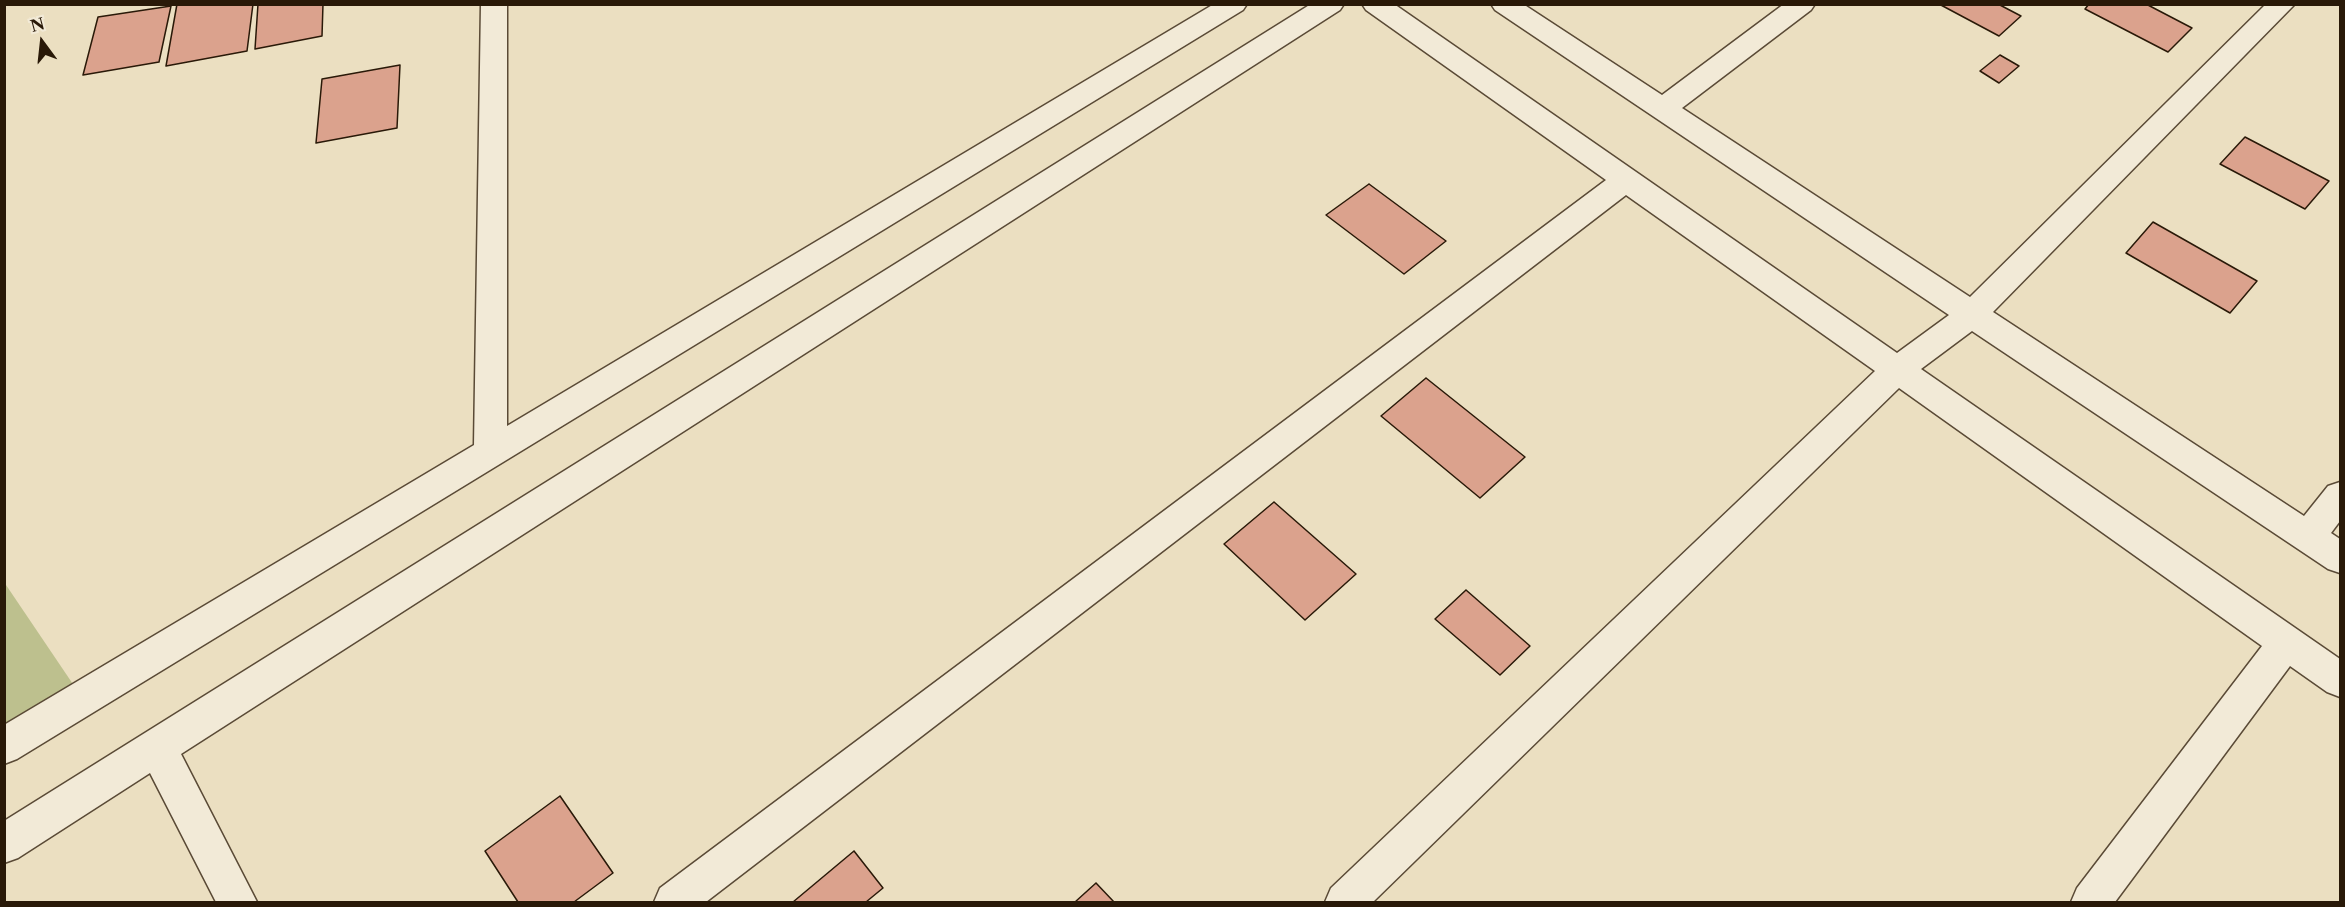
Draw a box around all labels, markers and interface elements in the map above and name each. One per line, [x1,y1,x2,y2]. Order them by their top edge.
north arrow [12,12,72,72]
text: N [28,13,47,36]

